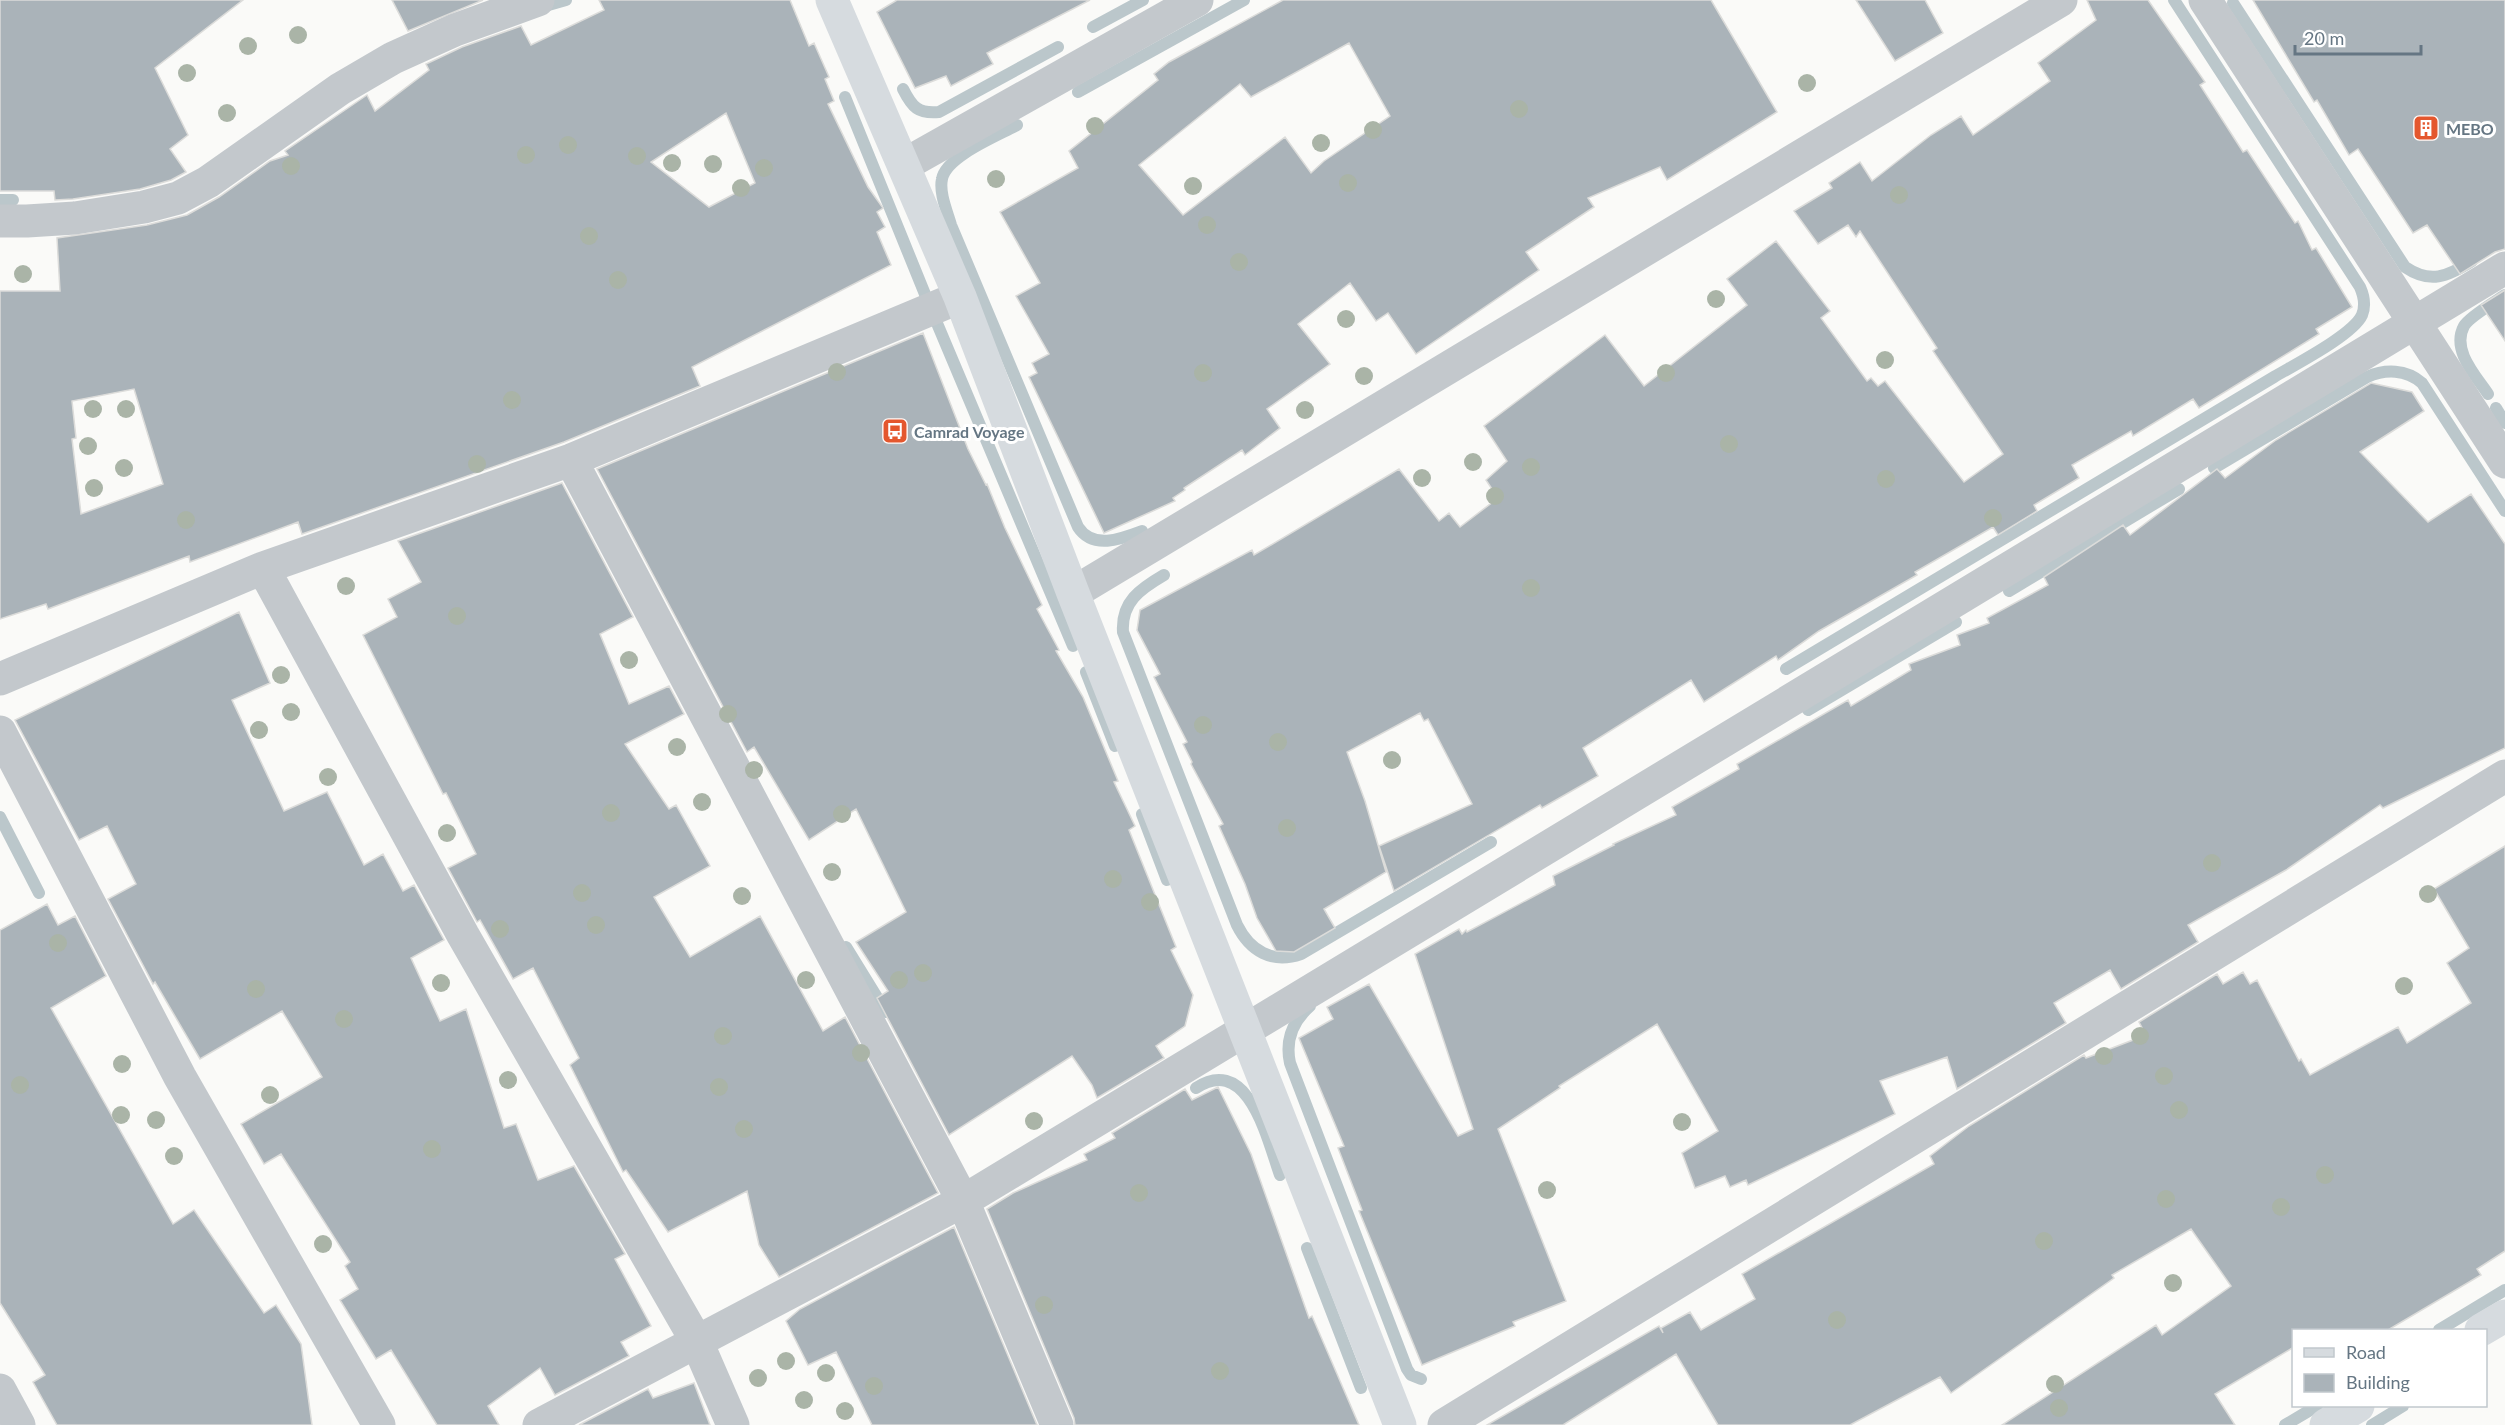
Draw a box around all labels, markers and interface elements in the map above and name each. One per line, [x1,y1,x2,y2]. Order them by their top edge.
scale bar [2295,18,2421,56]
text: 20 m [2304,27,2344,49]
building icon: MEBO [2411,113,2441,143]
place label: MEBO [2446,119,2494,138]
bus stop icon: Camrad Voyage [880,416,910,446]
place label: Camrad Voyage [914,422,1025,441]
legend [2292,1329,2487,1407]
text: Road [2346,1341,2386,1363]
text: Building [2346,1371,2410,1393]

